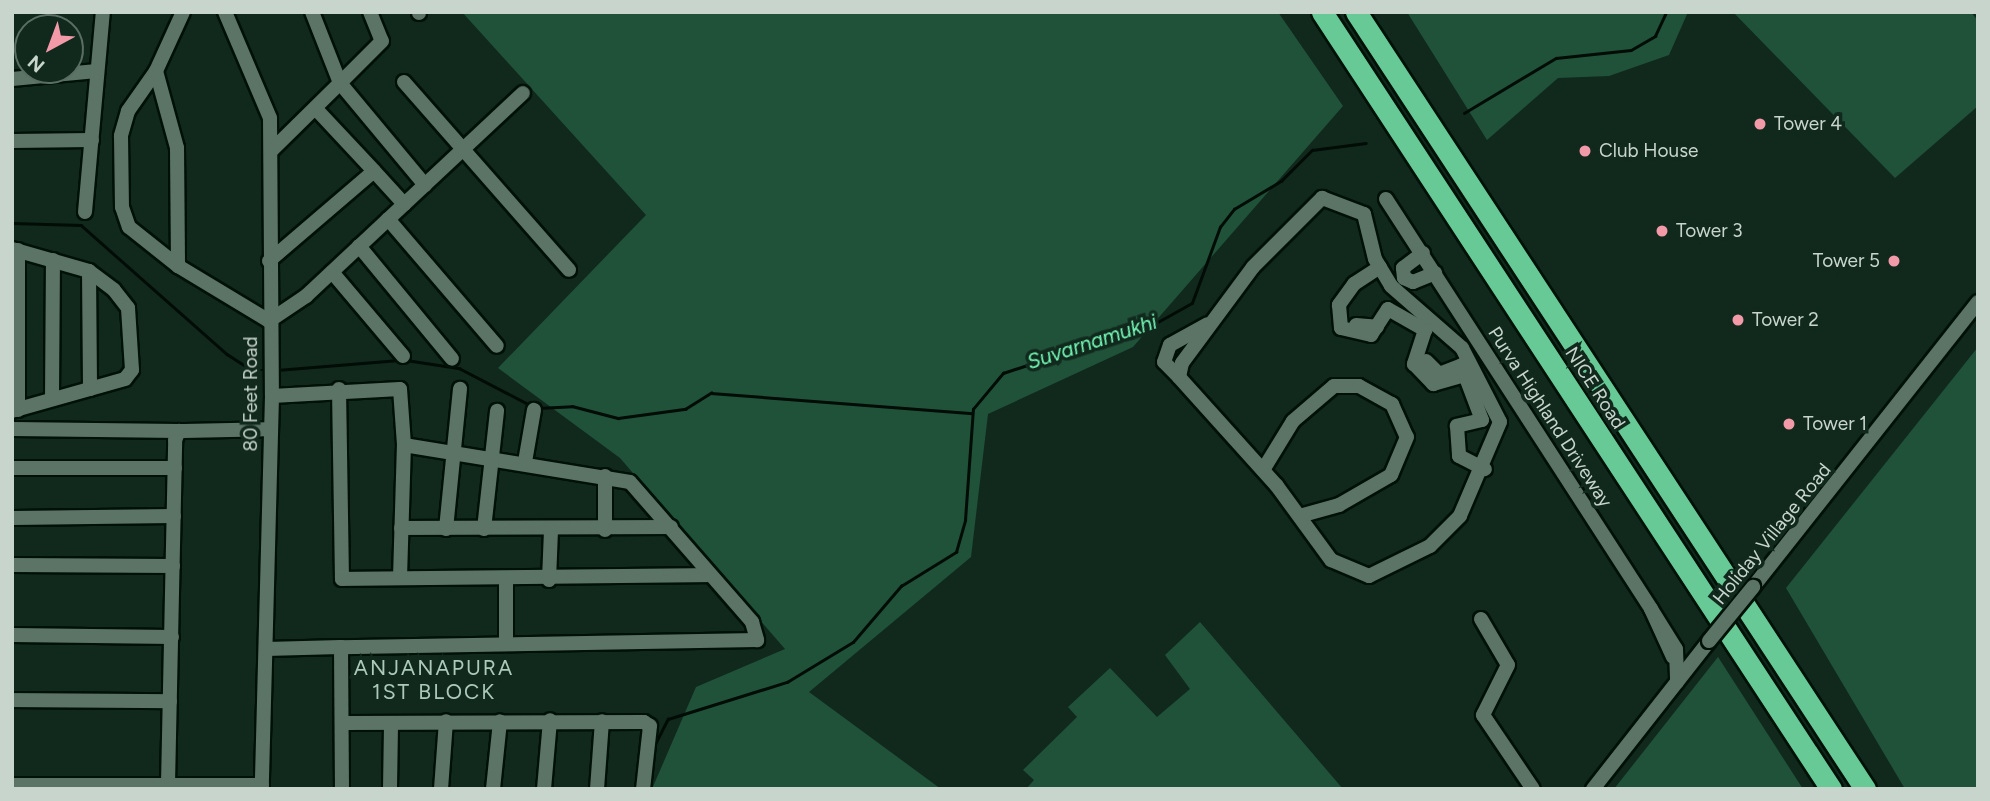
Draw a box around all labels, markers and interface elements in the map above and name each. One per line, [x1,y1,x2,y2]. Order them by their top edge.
north arrow [14,14,84,84]
text: N [23,50,49,77]
place label: Tower 4 [1774,113,1842,135]
marker: Tower 4 [1752,116,1768,132]
place label: Club House [1599,140,1698,162]
marker: Club House [1577,143,1593,159]
place label: Tower 3 [1676,220,1743,242]
marker: Tower 3 [1654,223,1670,239]
place label: Tower 5 [1813,250,1880,272]
marker: Tower 5 [1886,253,1902,269]
water label: Suvarnamukhi [1024,309,1160,375]
place label: Tower 2 [1752,309,1819,331]
marker: Tower 2 [1730,312,1746,328]
street label: Purva Highland Driveway [1483,322,1617,512]
street label: 80 Feet Road [240,336,262,452]
street label: NICE Road [1560,343,1630,433]
place label: Tower 1 [1803,413,1867,435]
marker: Tower 1 [1781,416,1797,432]
street label: Holiday Village Road [1708,459,1836,609]
district label: ANJANAPURA 1ST BLOCK [355,655,513,705]

